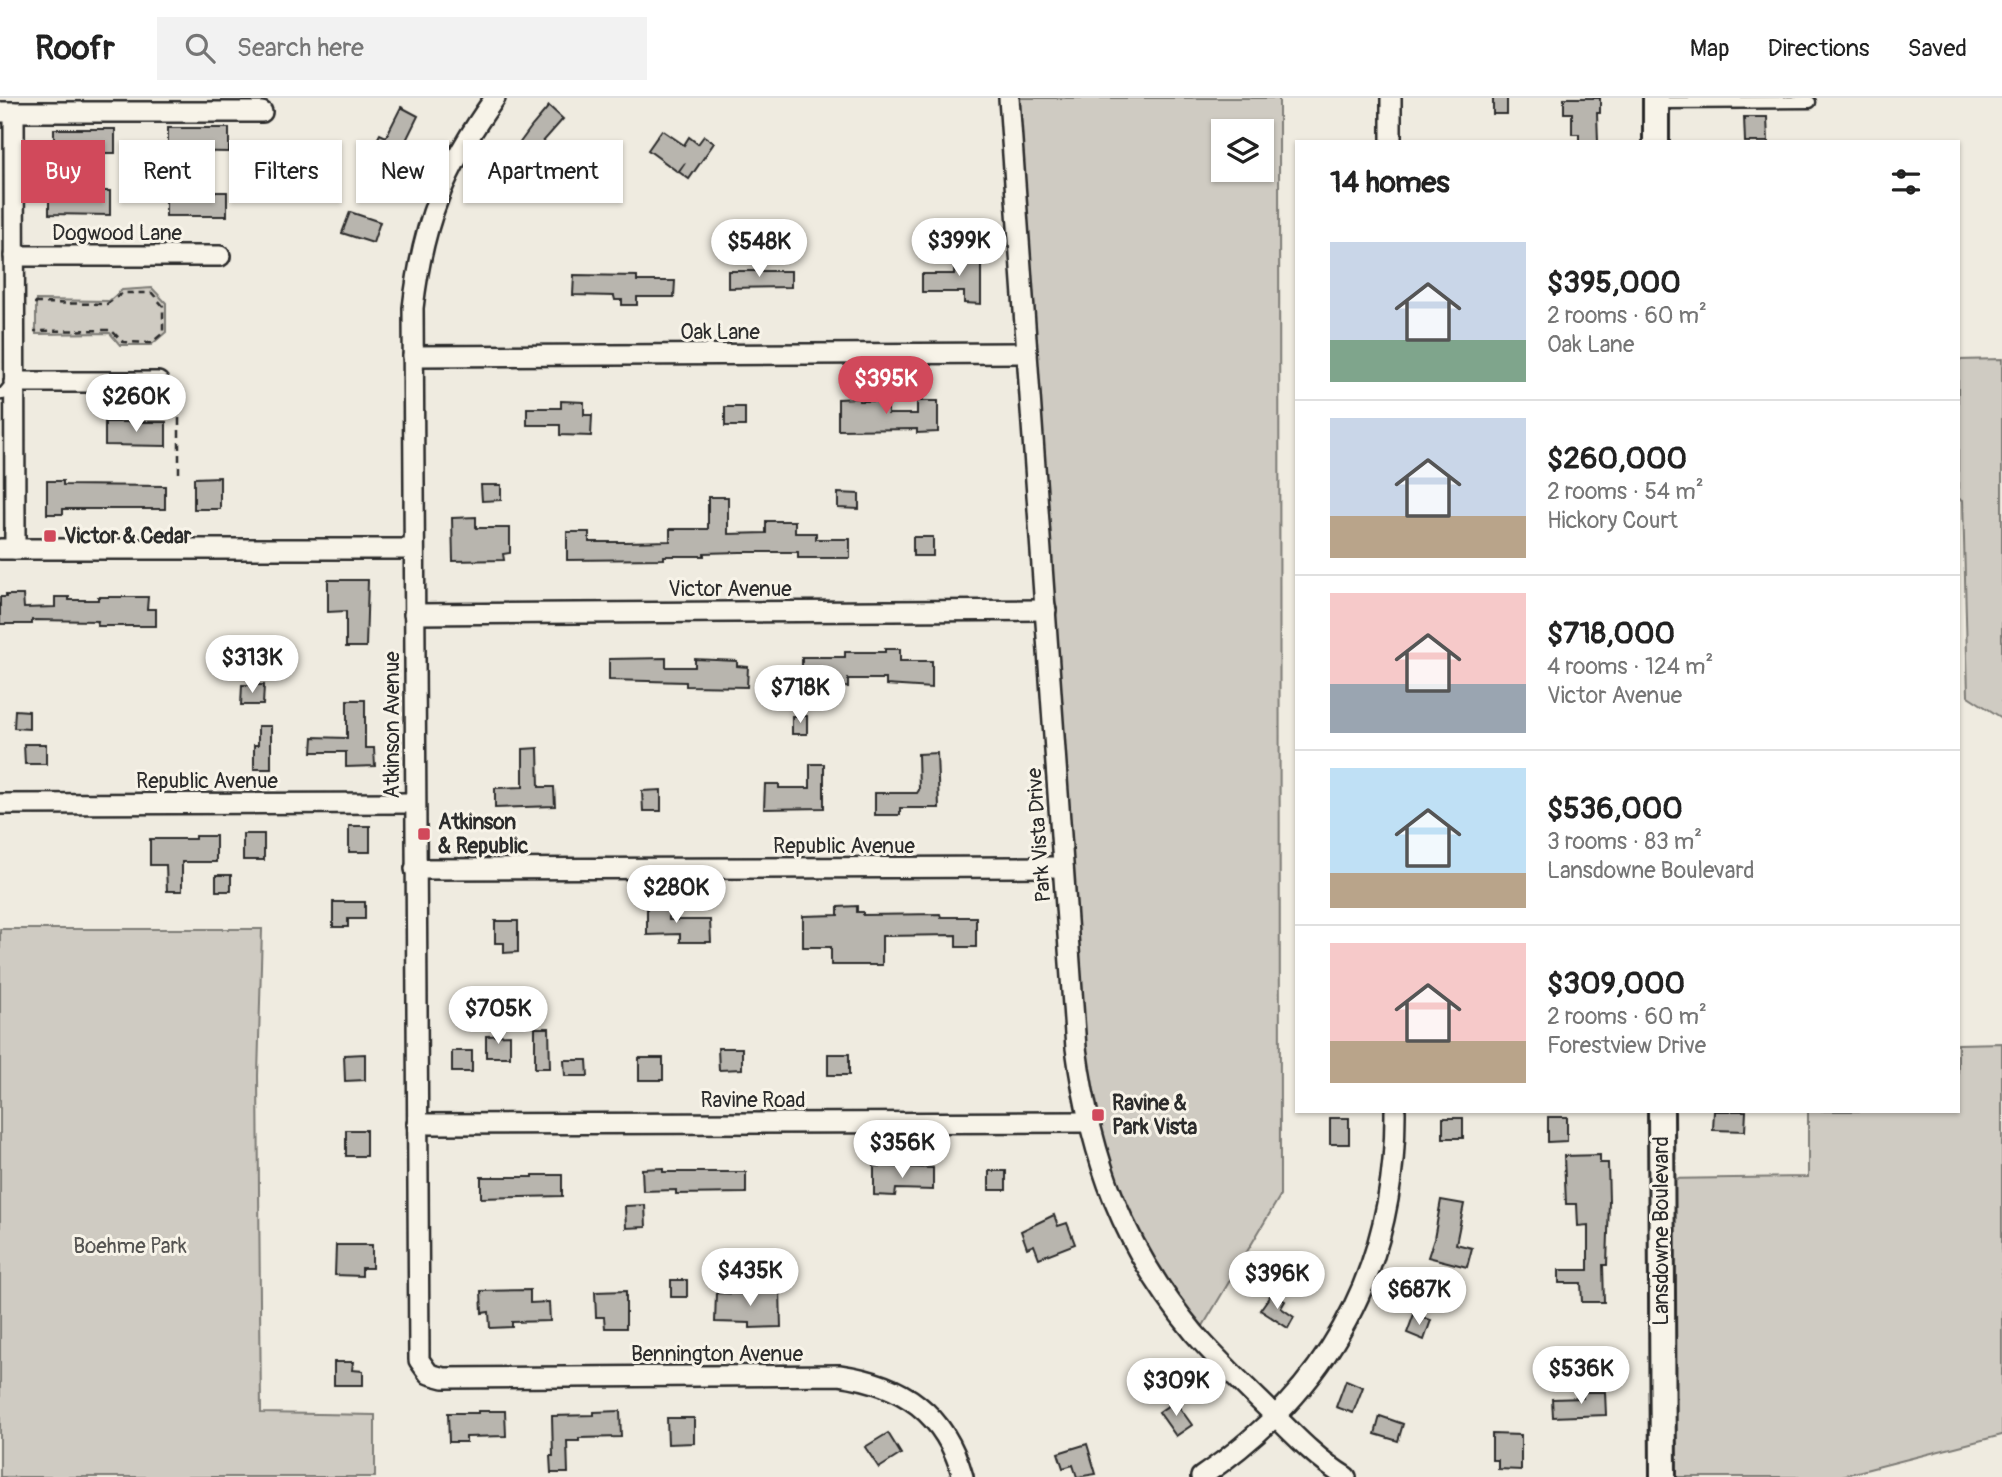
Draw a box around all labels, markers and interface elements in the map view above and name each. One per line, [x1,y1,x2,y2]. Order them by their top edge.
search box [157,17,647,80]
text: Roofr [35,28,115,69]
icon: search [181,29,219,67]
text: Search here [237,32,364,64]
text: Map [1690,34,1730,63]
text: Directions [1768,34,1869,63]
text: Saved [1907,34,1967,63]
map controls [1211,119,1274,182]
button: layers [1211,119,1274,182]
chip: Buy [21,140,105,203]
chip: Rent [119,140,215,203]
chip: Filters [229,140,342,203]
chip: New [356,140,449,203]
chip: Apartment [463,140,623,203]
icon: filters [1887,163,1925,201]
text: 14 homes [1330,164,1450,201]
pin: $399K [910,218,1008,278]
street label: Dogwood Lane [52,220,183,247]
pin: $548K [710,220,808,279]
text: $399K [928,226,990,255]
text: $548K [727,227,791,256]
text: $395,000 [1547,264,1681,301]
icon: home [1386,270,1470,354]
text: 2 rooms · 60 m² [1547,301,1707,330]
street label: Oak Lane [680,319,760,346]
text: Oak Lane [1547,330,1634,359]
pin: $395K [837,356,935,416]
text: $395K [854,364,918,393]
pin: $260K [87,374,185,434]
text: $260K [102,382,170,411]
text: $260,000 [1547,440,1687,477]
icon: home [1386,446,1470,530]
text: 2 rooms · 54 m² [1547,477,1704,506]
text: Hickory Court [1547,506,1678,535]
place label: Victor & Cedar [64,523,192,550]
marker: Victor & Cedar [42,528,58,544]
street label: Victor Avenue [668,576,792,603]
text: $718,000 [1547,615,1675,652]
icon: home [1386,621,1470,705]
pin: $313K [203,636,301,695]
text: $313K [222,643,283,672]
street label: Atkinson Avenue [379,651,406,799]
text: 4 rooms · 124 m² [1547,652,1713,681]
pin: $718K [751,666,849,725]
text: $718K [770,673,830,702]
text: Victor Avenue [1547,681,1682,710]
street label: Park Vista Drive [1021,766,1057,903]
street label: Republic Avenue [136,768,279,795]
text: $536,000 [1547,790,1683,827]
icon: home [1386,796,1470,880]
place label: Atkinson & Republic [438,809,529,860]
marker: Atkinson & Republic [416,826,432,842]
text: 3 rooms · 83 m² [1547,827,1702,856]
street label: Republic Avenue [773,833,916,860]
text: Lansdowne Boulevard [1547,856,1754,885]
pin: $280K [627,866,725,925]
text: $280K [643,873,709,902]
text: $309,000 [1547,965,1685,1002]
icon: home [1386,971,1470,1055]
pin: $705K [449,986,547,1046]
text: $705K [465,994,531,1023]
text: 2 rooms · 60 m² [1547,1002,1707,1031]
text: Forestview Drive [1547,1031,1706,1060]
street label: Ravine Road [700,1087,806,1114]
place label: Ravine & Park Vista [1112,1090,1197,1141]
marker: Ravine & Park Vista [1090,1107,1106,1123]
pin: $356K [853,1121,951,1180]
text: $356K [869,1128,935,1157]
street label: Lansdowne Boulevard [1648,1136,1675,1326]
park label: Boehme Park [73,1233,187,1260]
pin: $435K [701,1248,799,1308]
pin: $396K [1228,1252,1326,1311]
text: $435K [718,1256,782,1285]
text: $396K [1245,1259,1309,1288]
pin: $687K [1370,1268,1468,1327]
text: $687K [1387,1275,1451,1304]
street label: Bennington Avenue [631,1341,804,1368]
pin: $536K [1532,1346,1630,1406]
text: $536K [1548,1354,1614,1383]
pin: $309K [1127,1358,1225,1418]
text: $309K [1143,1366,1209,1395]

